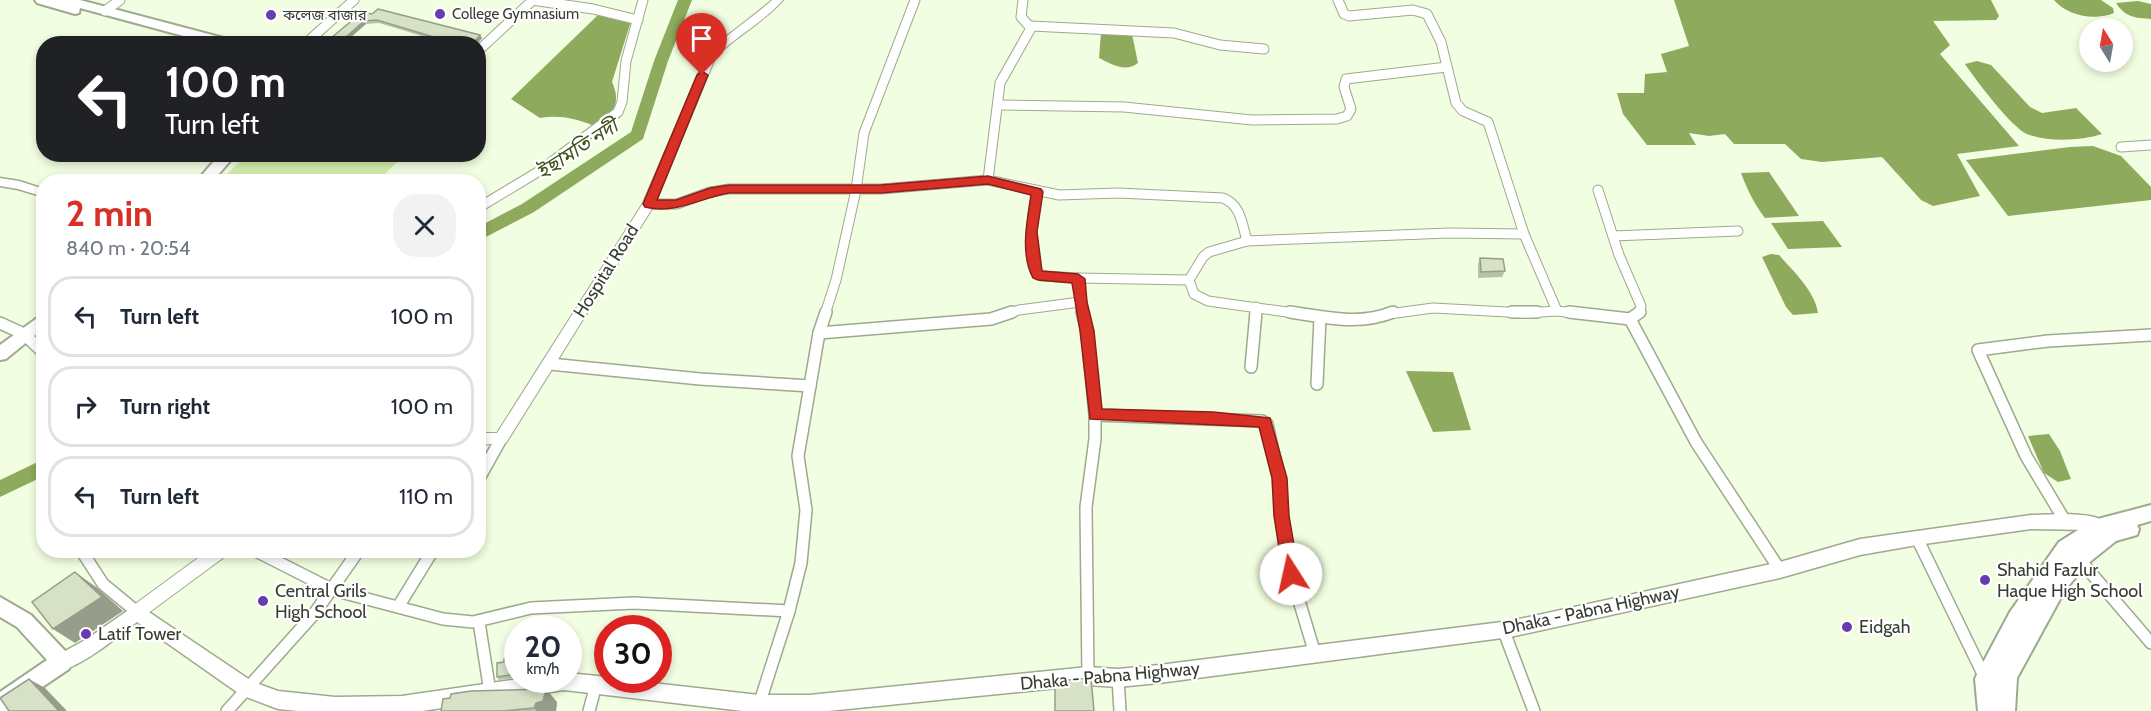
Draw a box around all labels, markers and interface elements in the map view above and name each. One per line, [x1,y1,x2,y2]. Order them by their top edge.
place label: College Gymnasium [452,5,579,23]
place label: কলেজ বাজার [282,6,368,24]
marker: College Gymnasium [433,7,447,21]
marker: কলেজ বাজার [264,8,278,22]
pin [676,13,727,75]
north arrow [2079,18,2133,72]
map controls [2079,18,2133,72]
icon: arrive [685,22,718,55]
text: 100 m [165,56,286,108]
icon: left [66,60,144,138]
text: Turn left [165,108,259,141]
water label: ইছামতি নদী [532,112,625,184]
text: 2 min [66,191,153,235]
button: close [393,194,456,257]
street label: Hospital Road [569,220,643,322]
text: 840 m · 20:54 [66,236,190,260]
icon: left [69,300,102,333]
text: Turn left [120,303,199,330]
text: 100 m [391,303,453,330]
icon: right [69,390,102,423]
text: Turn right [120,393,210,420]
text: 100 m [391,393,453,420]
icon: left [69,480,102,513]
text: Turn left [120,483,199,510]
text: 110 m [399,483,453,510]
position arrow [1259,542,1323,606]
place label: Shahid Fazlur Haque High School [1997,559,2143,602]
marker: Shahid Fazlur Haque High School [1978,573,1992,587]
place label: Central Grils High School [275,580,367,623]
street label: Dhaka - Pabna Highway [1500,580,1682,640]
marker: Central Grils High School [256,594,270,608]
speed limit sign: 30 [594,615,672,693]
place label: Eidgah [1859,616,1911,638]
marker: Eidgah [1840,620,1854,634]
place label: Latif Tower [98,623,182,645]
marker: Latif Tower [79,627,93,641]
text: 20 [524,628,562,665]
street label: Dhaka - Pabna Highway [1019,657,1201,695]
text: km/h [527,660,559,678]

